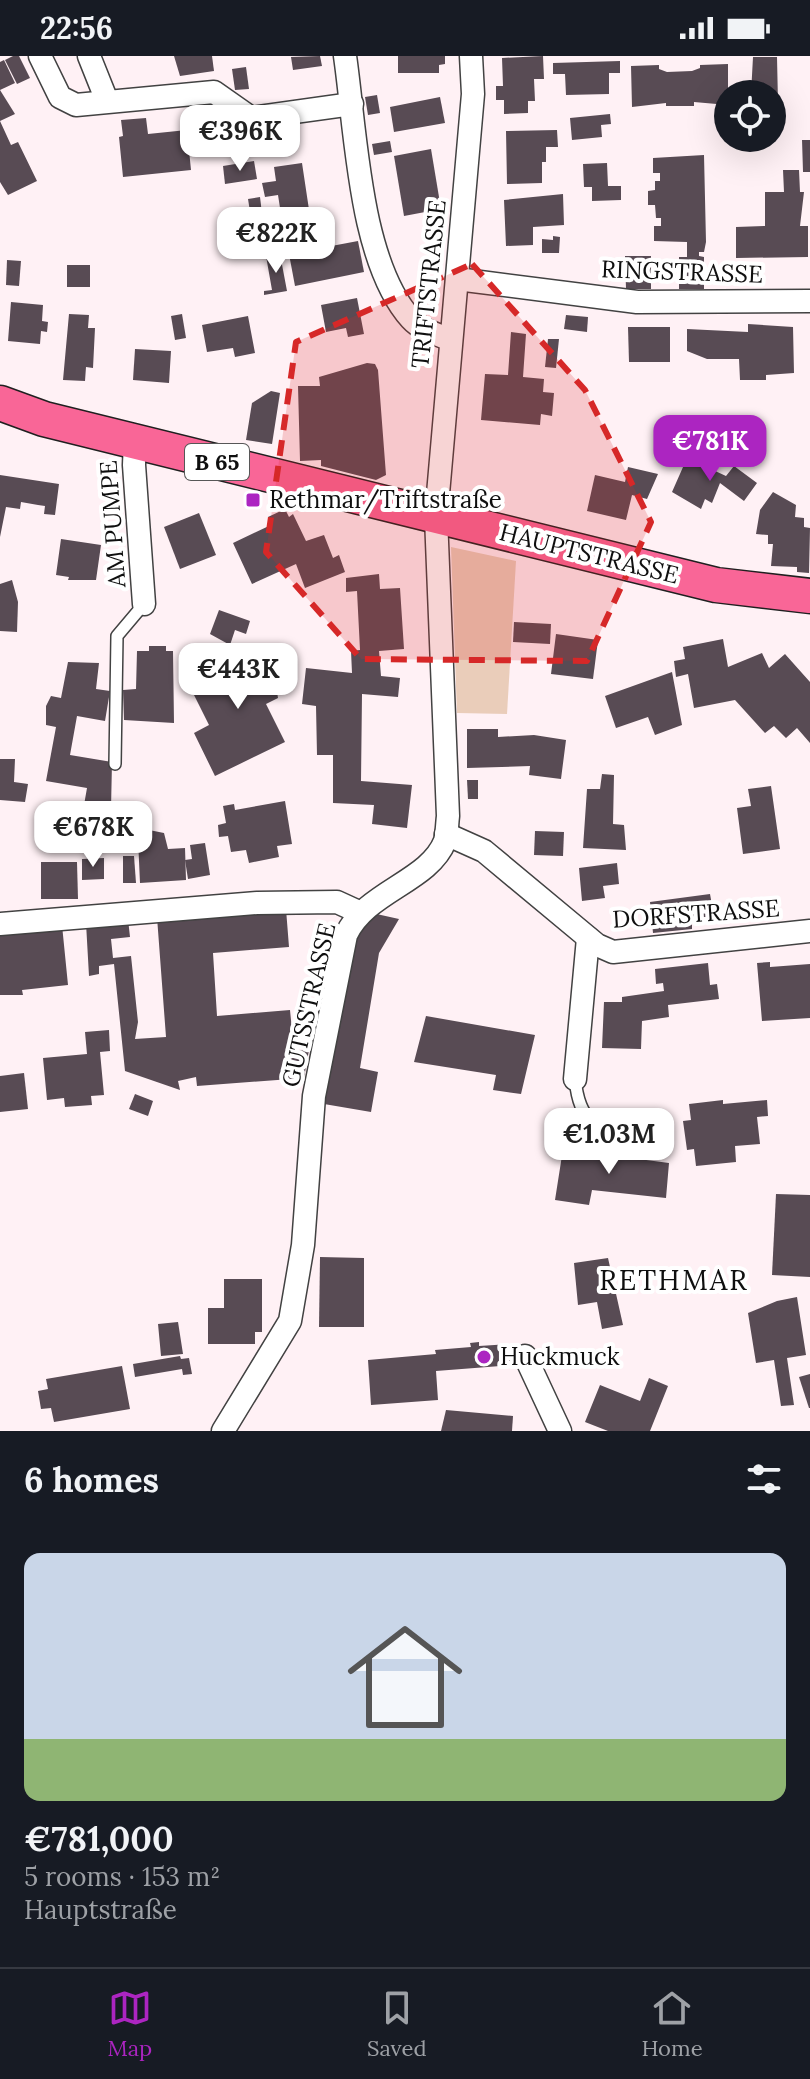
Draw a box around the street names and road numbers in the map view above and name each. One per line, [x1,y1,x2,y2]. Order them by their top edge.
street label: TRIFTSTRASSE [404,198,453,370]
street label: RINGSTRASSE [601,253,763,290]
road number: B 65 [185,444,249,480]
street label: AM PUMPE [93,459,132,590]
street label: HAUPTSTRASSE [496,516,682,591]
street label: DORFSTRASSE [611,892,781,935]
street label: GUTSSTRASSE [275,920,342,1090]

